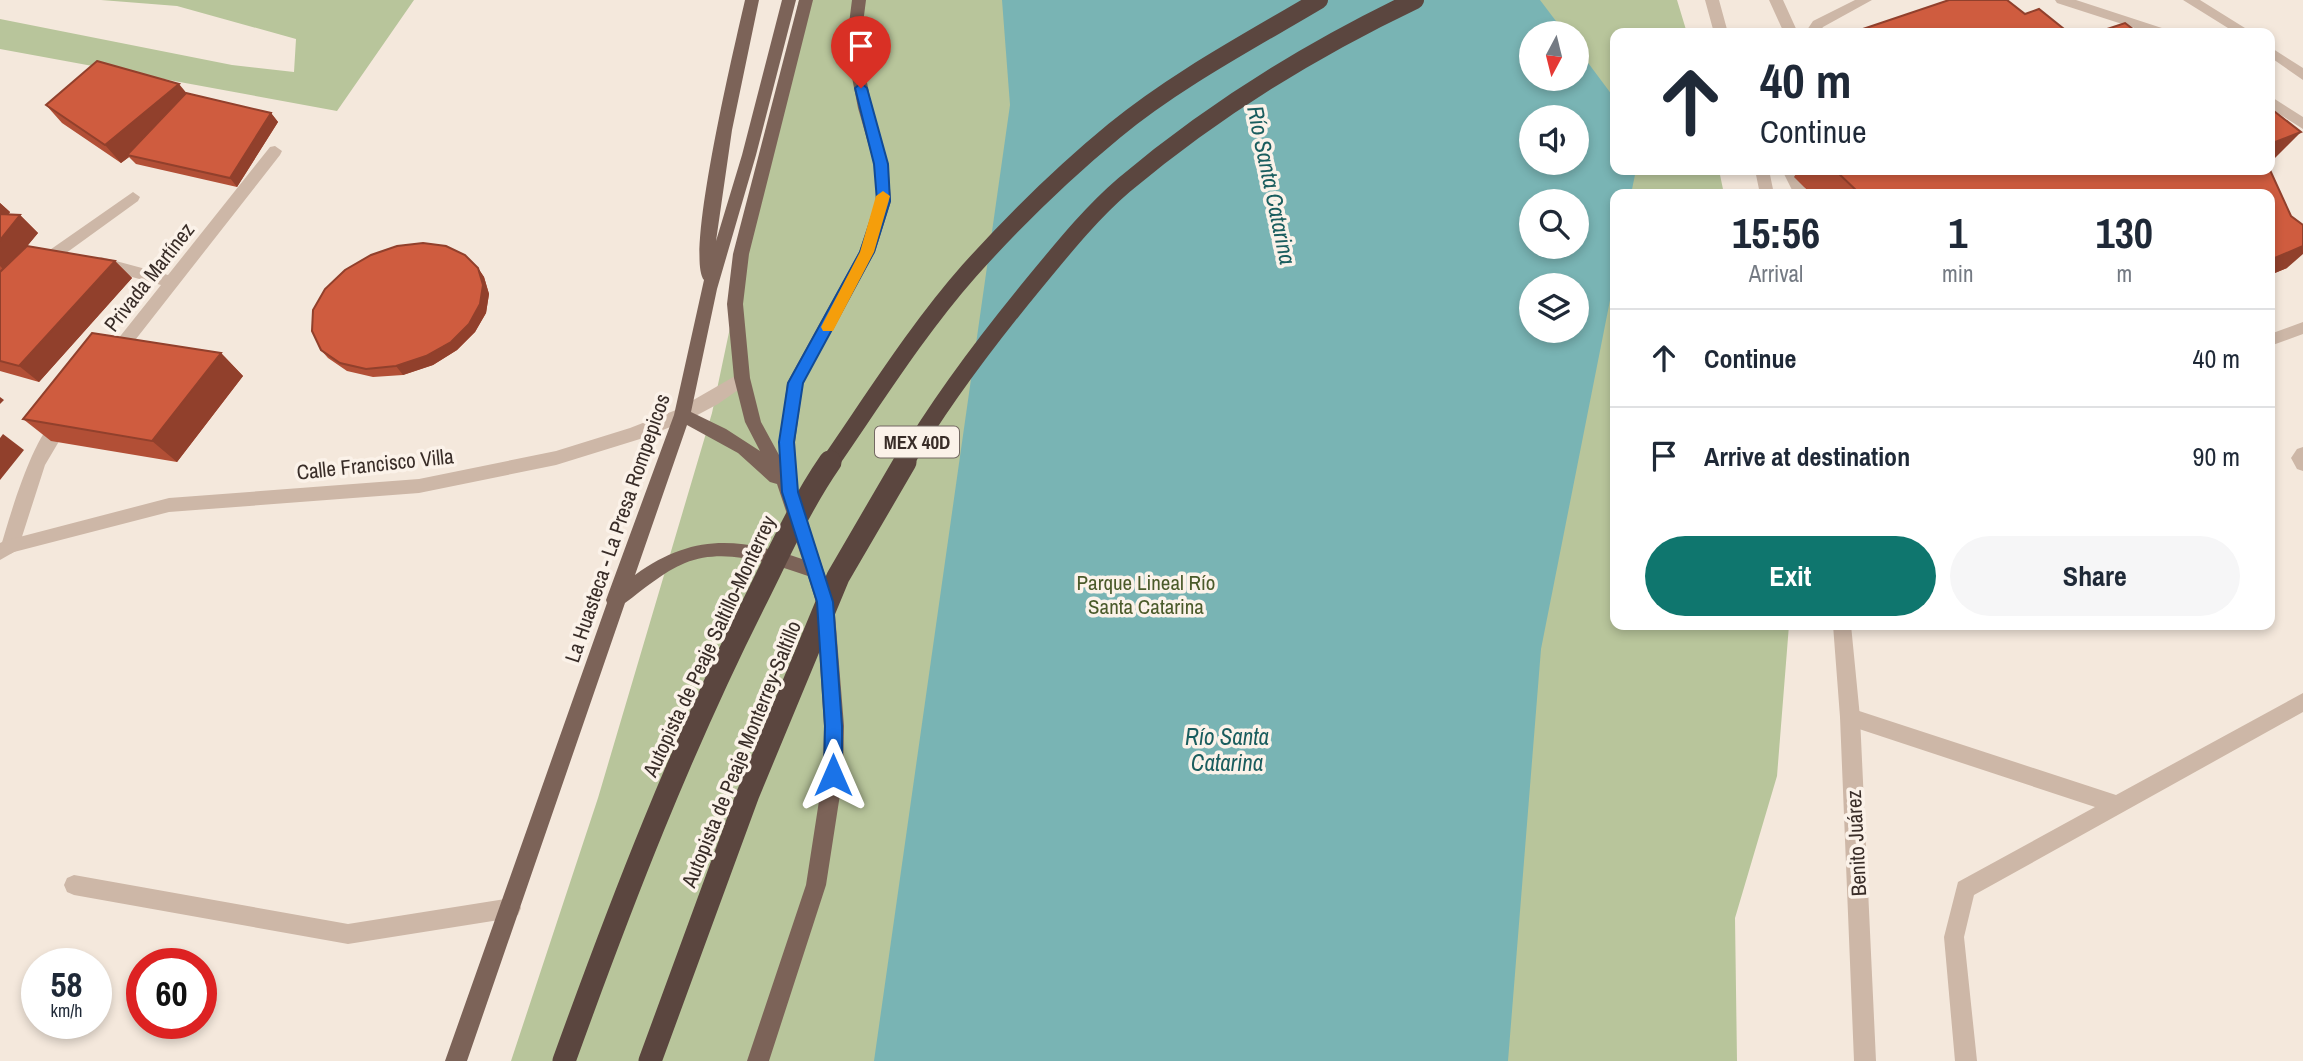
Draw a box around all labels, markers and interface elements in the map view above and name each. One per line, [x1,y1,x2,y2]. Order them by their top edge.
pin [831,16,891,88]
north arrow [1519,21,1589,91]
map controls [1519,21,1589,343]
icon: arrive [842,27,880,65]
text: 40 m [1760,47,1852,113]
icon: ahead [1645,56,1736,147]
water label: Río Santa Catarina [1240,103,1304,267]
button: sound [1519,105,1589,175]
text: Continue [1760,110,1867,153]
button: search [1519,189,1589,259]
text: 15:56 [1732,205,1820,261]
text: 1 [1948,205,1967,261]
text: 130 [2096,205,2153,261]
street label: Privada Martínez [97,216,201,338]
text: Arrival [1749,258,1803,289]
text: min [1942,258,1974,289]
text: m [2116,258,2132,289]
button: layers [1519,273,1589,343]
icon: ahead [1645,339,1683,377]
text: Continue [1704,341,1796,376]
text: 40 m [2193,341,2240,376]
street label: La Huasteca - La Presa Rompepicos [557,390,677,666]
road number: MEX 40D [875,426,959,458]
icon: arrive [1645,437,1683,475]
text: Arrive at destination [1704,439,1910,474]
text: 90 m [2193,439,2240,474]
street label: Calle Francisco Villa [295,441,455,487]
street label: Autopista de Peaje Saltillo-Monterrey [635,510,783,782]
button: Exit [1645,536,1936,616]
button: Share [1950,536,2240,616]
park label: Parque Lineal Río Santa Catarina [1077,568,1215,621]
street label: Autopista de Peaje Monterrey-Saltillo [674,616,808,893]
water label: Río Santa Catarina [1185,721,1269,778]
position arrow [796,738,870,812]
street label: Benito Juárez [1839,789,1873,897]
speed limit sign: 60 [126,948,217,1039]
text: 58 [51,961,82,1008]
text: km/h [51,998,83,1023]

